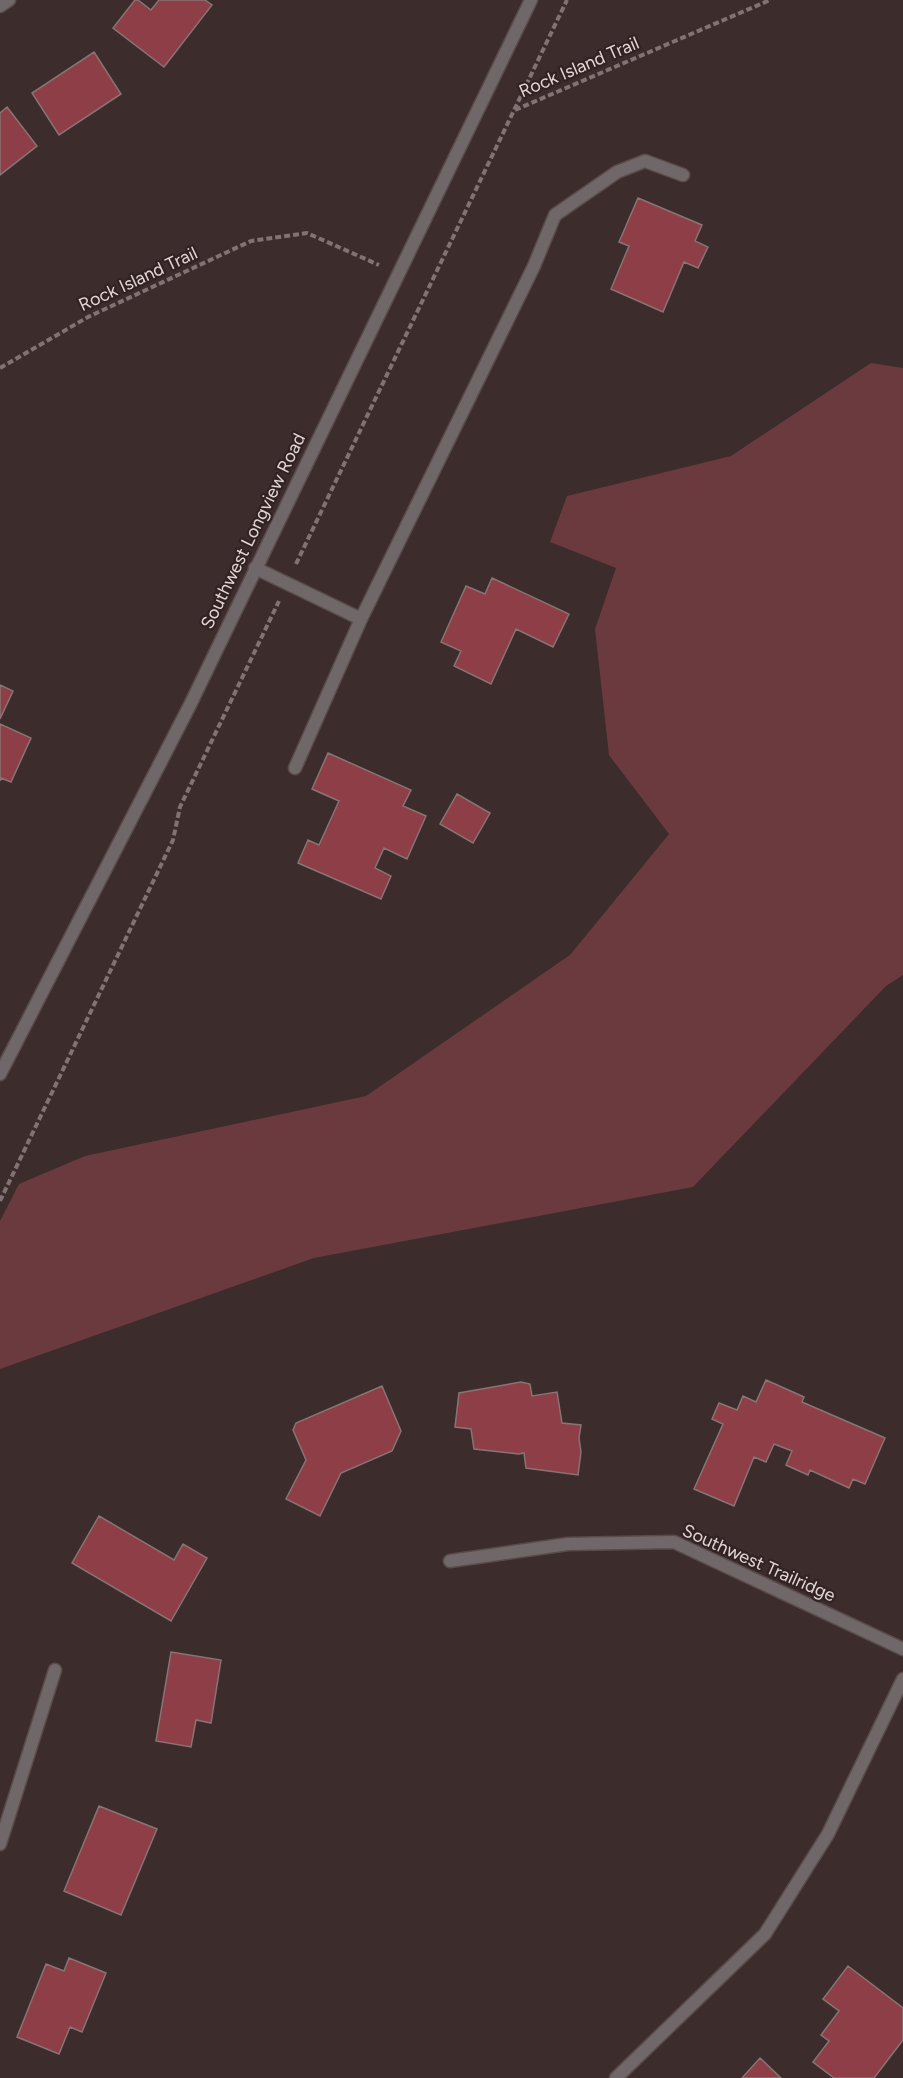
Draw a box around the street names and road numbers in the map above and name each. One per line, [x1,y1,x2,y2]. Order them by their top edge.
street label: Rock Island Trail [516,32,642,102]
street label: Rock Island Trail [75,242,201,316]
street label: Southwest Longview Road [196,429,310,633]
street label: Southwest Trailridge [679,1519,839,1607]

